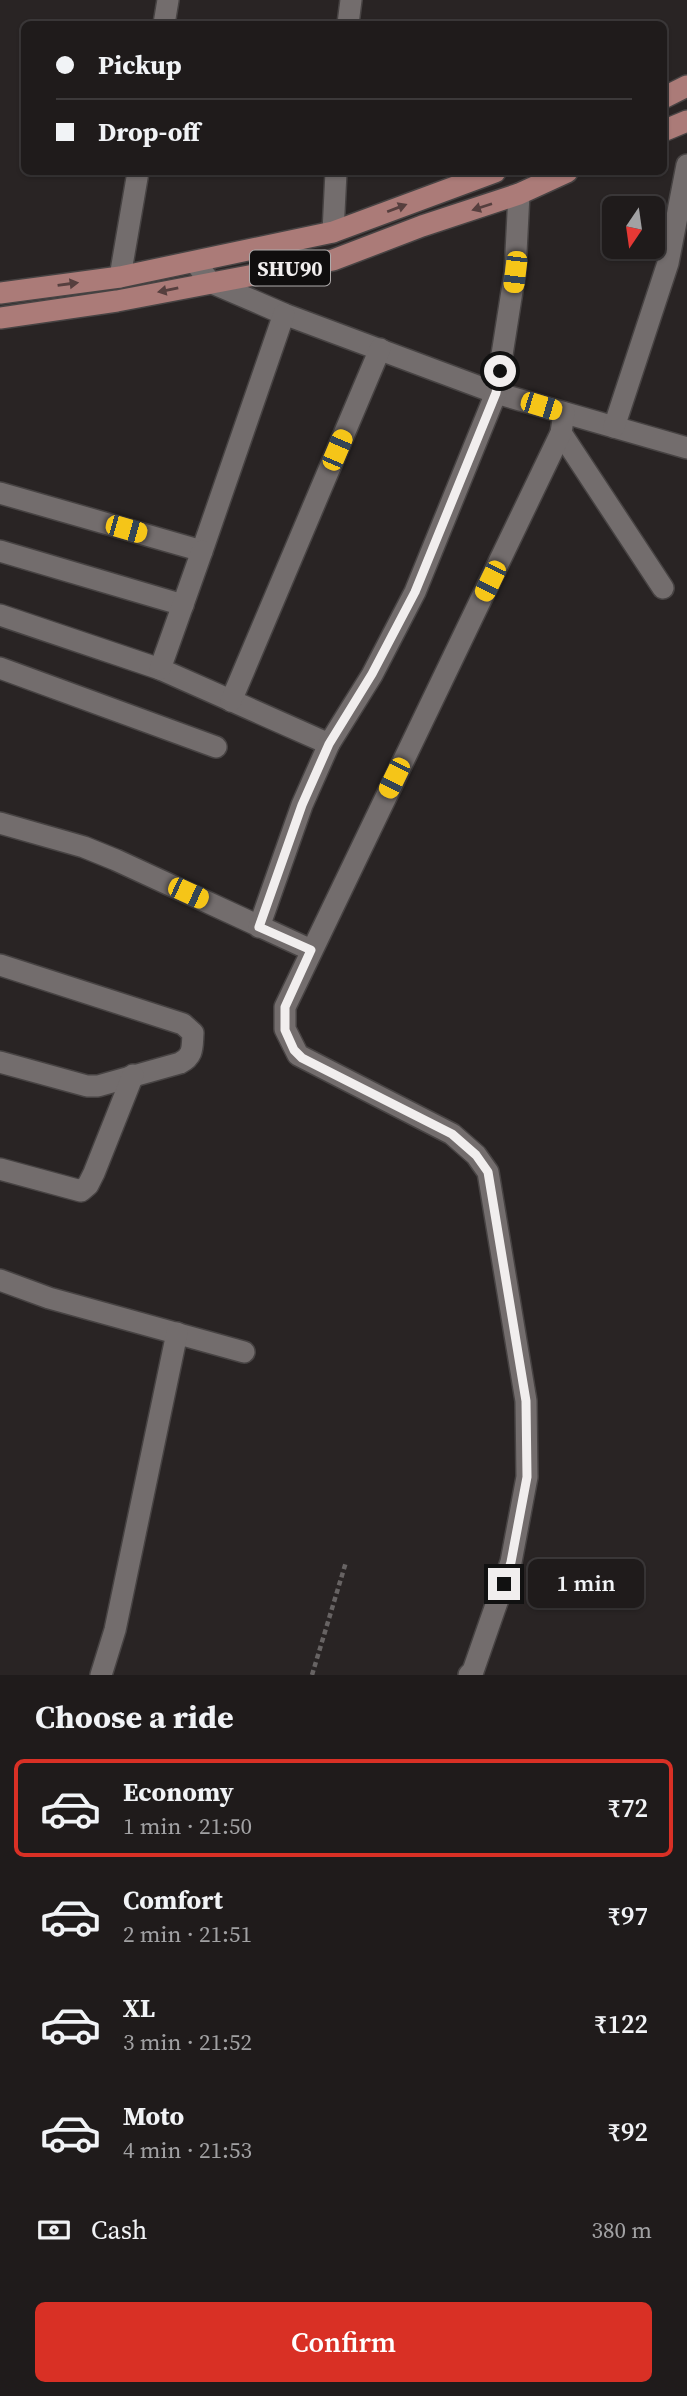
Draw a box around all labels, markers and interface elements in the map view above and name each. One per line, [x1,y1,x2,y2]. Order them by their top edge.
text: Pickup [98,47,182,83]
text: Drop-off [98,114,200,150]
north arrow [602,196,665,259]
map controls [602,196,665,259]
one-way arrow [471,202,492,213]
one-way arrow [387,203,408,214]
road number: SHU90 [250,250,330,286]
car [503,250,528,294]
one-way arrow [57,279,79,290]
one-way arrow [157,285,179,296]
route start [484,355,516,387]
car [518,390,565,422]
car [320,427,355,473]
car [103,513,150,545]
car [472,558,509,604]
car [376,755,413,801]
car [165,875,212,911]
callout: 1 min [528,1560,644,1608]
text: 1 min [556,1567,616,1599]
route end [488,1568,520,1600]
text: Choose a ride [35,1695,234,1739]
text: Economy [123,1774,234,1810]
icon: car [39,1777,102,1840]
text: ₹72 [607,1790,648,1826]
text: 1 min · 21:50 [123,1810,252,1842]
text: Comfort [123,1882,223,1918]
icon: car [39,1885,102,1948]
text: ₹97 [607,1898,648,1934]
text: 2 min · 21:51 [123,1918,252,1950]
text: XL [123,1990,155,2026]
icon: car [39,1993,102,2056]
text: ₹122 [594,2006,648,2042]
text: 3 min · 21:52 [123,2026,252,2058]
text: Moto [123,2098,184,2134]
icon: car [39,2101,102,2164]
text: ₹92 [607,2114,648,2150]
text: 4 min · 21:53 [123,2134,252,2166]
icon: cash [35,2211,73,2249]
text: Cash [91,2212,147,2248]
text: 380 m [591,2214,652,2246]
button: Confirm [35,2302,652,2382]

